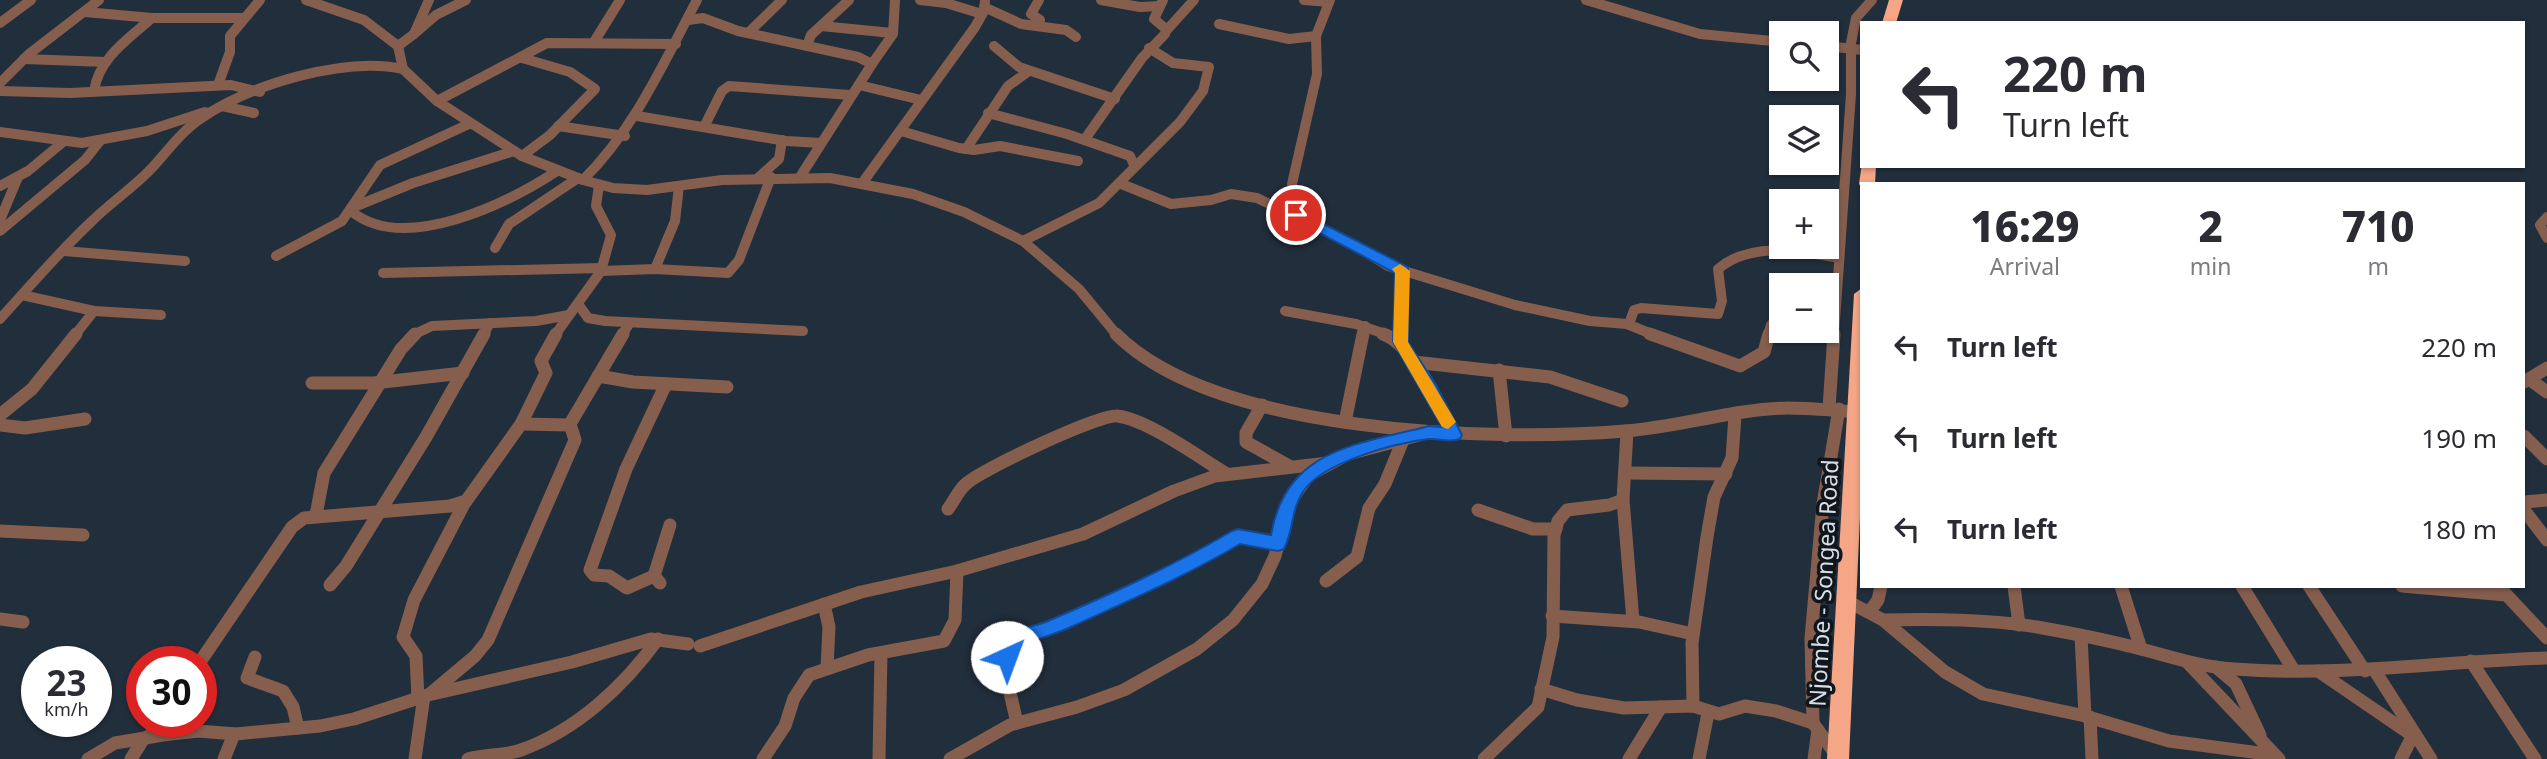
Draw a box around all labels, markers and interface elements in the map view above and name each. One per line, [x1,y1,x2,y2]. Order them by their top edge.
map controls [1769,21,1839,343]
button: search [1769,21,1839,91]
text: 220 m [2003,40,2148,106]
icon: left [1888,49,1979,140]
text: Turn left [2003,103,2129,146]
button: layers [1769,105,1839,175]
pin [1266,185,1326,245]
button: + [1769,189,1839,259]
icon: arrive [1277,196,1315,234]
text: 16:29 [1970,197,2079,254]
text: 2 [2198,197,2223,254]
text: 710 [2342,197,2415,254]
text: Arrival [1990,250,2060,282]
text: min [2190,250,2231,282]
text: m [2367,250,2389,282]
button: − [1769,273,1839,343]
icon: left [1888,328,1926,366]
text: Turn left [1947,329,2058,365]
text: 220 m [2421,329,2497,365]
icon: left [1888,419,1926,457]
text: Turn left [1947,420,2058,456]
text: 190 m [2421,420,2497,456]
street label: Njombe - Songea Road [1801,459,1845,707]
icon: left [1888,510,1926,548]
text: Turn left [1947,511,2058,547]
text: 180 m [2421,511,2497,547]
position arrow [970,620,1044,694]
speed limit sign: 30 [126,646,217,737]
text: 23 [46,659,87,706]
text: km/h [44,697,89,721]

